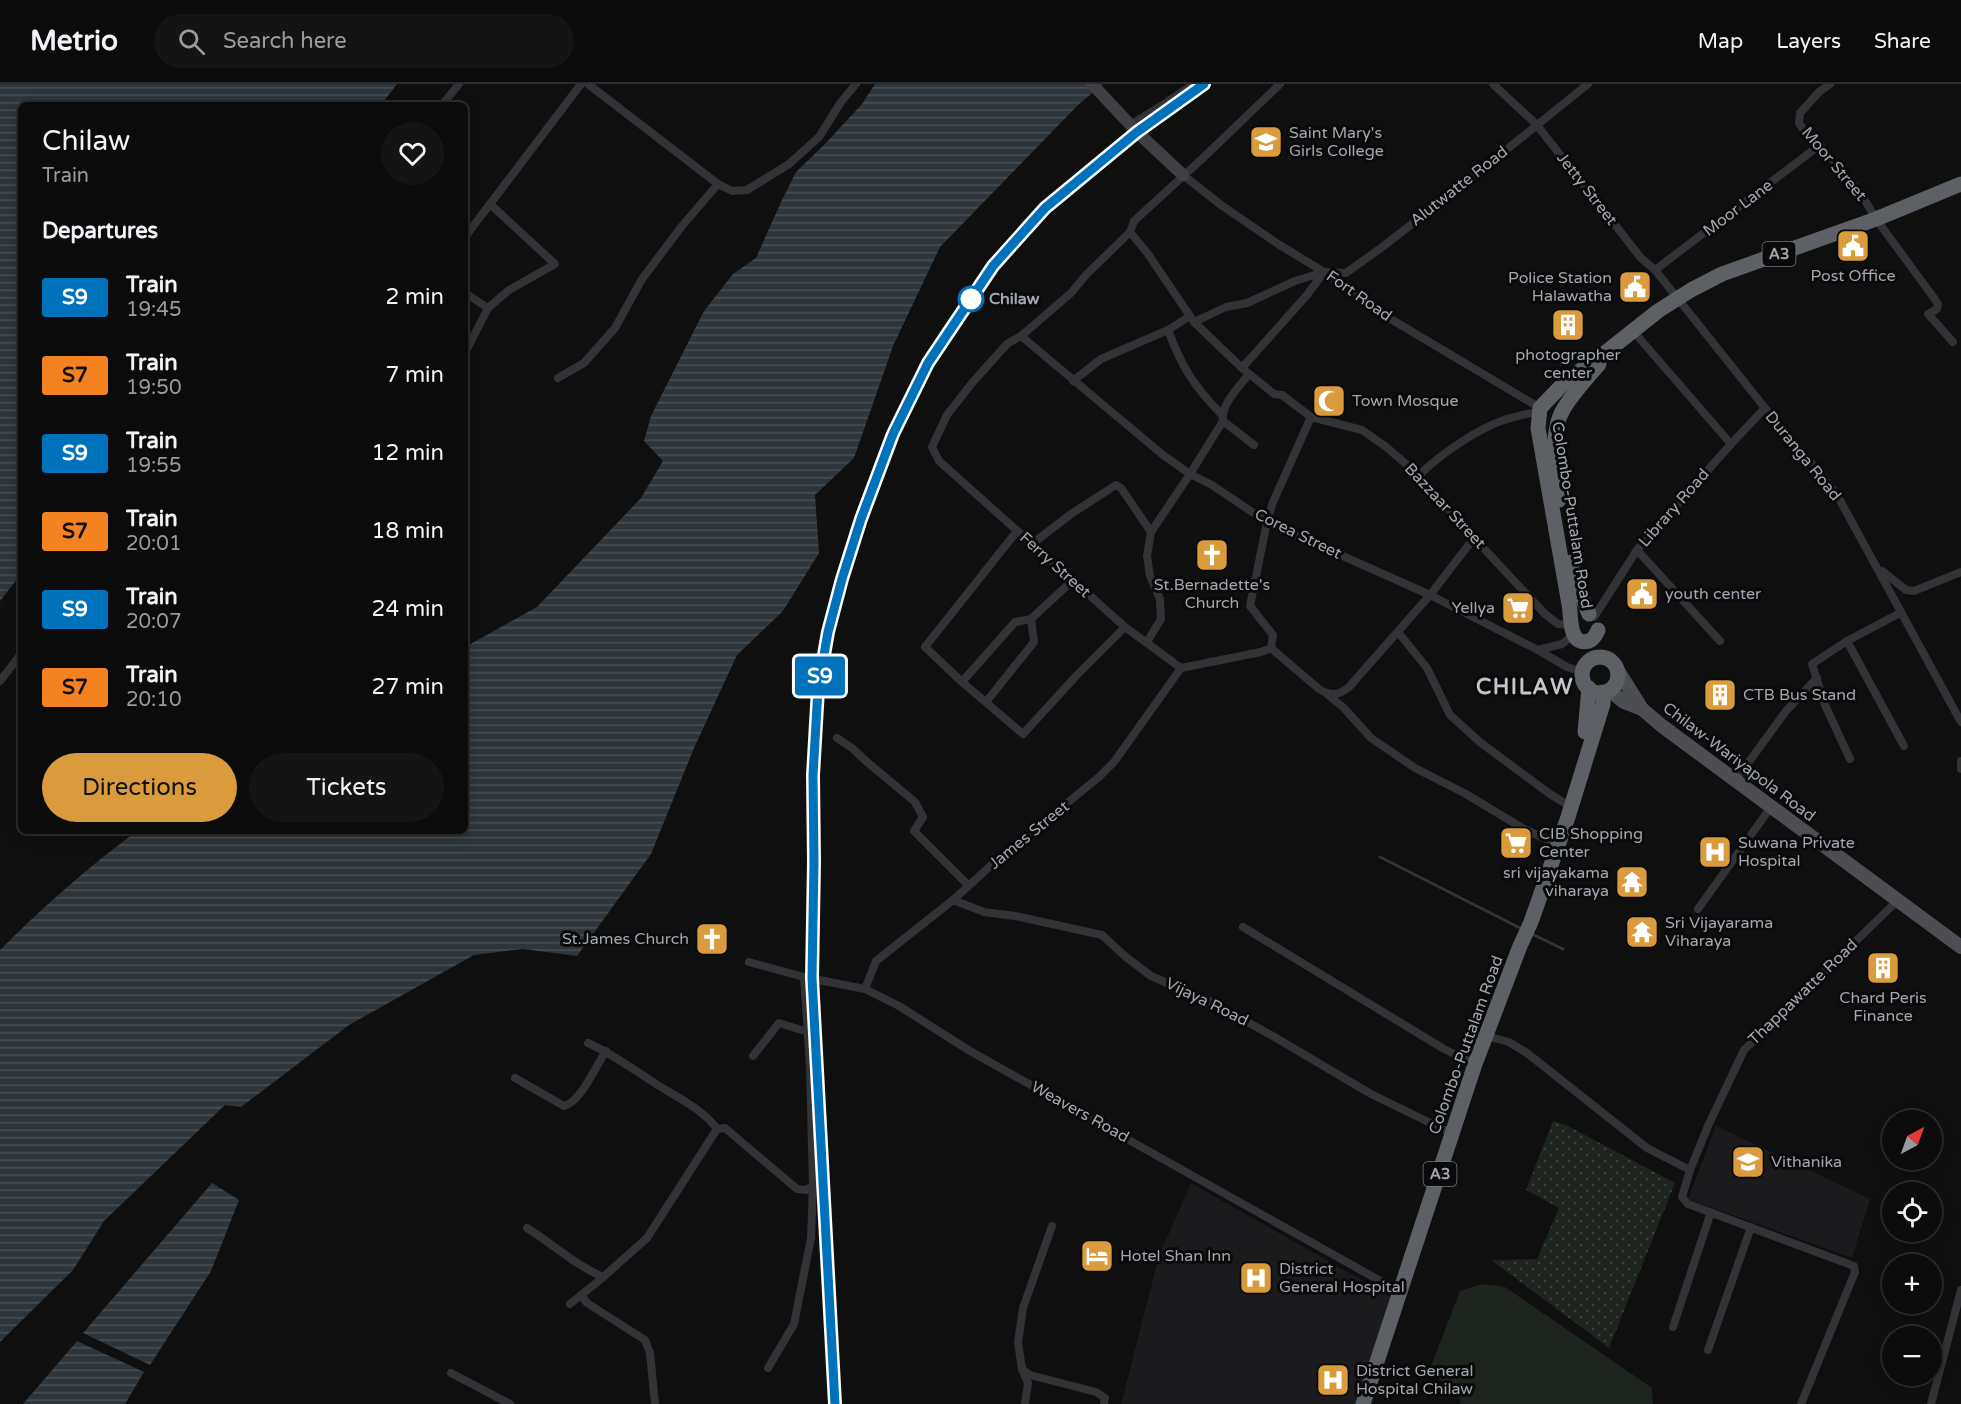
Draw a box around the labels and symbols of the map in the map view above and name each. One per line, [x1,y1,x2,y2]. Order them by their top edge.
place label: Saint Mary's Girls College [1289,123,1384,161]
street label: Moor Street [1797,123,1871,205]
school or university icon: Saint Mary's Girls College [1248,124,1284,160]
street label: Alutwatte Road [1406,142,1512,230]
street label: Jetty Street [1552,149,1622,229]
street label: Moor Lane [1699,175,1777,241]
public building icon: Post Office [1835,228,1871,264]
road number: A3 [1762,242,1796,266]
street label: Fort Road [1322,266,1396,326]
place label: Post Office [1810,266,1896,286]
place label: Police Station Halawatha [1508,268,1612,306]
public building icon: Police Station Halawatha [1617,269,1653,305]
marker: Chilaw [958,286,984,312]
place label: Chilaw [989,289,1040,309]
building icon: photographer center [1550,307,1586,343]
place label: photographer center [1515,345,1622,383]
mosque icon: Town Mosque [1311,383,1347,419]
place label: Town Mosque [1352,391,1458,411]
street label: Duranga Road [1761,407,1845,505]
street label: Colombo-Puttalam Road [1547,420,1597,610]
street label: Bazzaar Street [1400,459,1490,553]
street label: Library Road [1634,465,1714,551]
street label: Corea Street [1251,504,1345,564]
street label: Ferry Street [1015,528,1095,602]
church icon: St.Bernadette's Church [1194,537,1230,573]
place label: St.Bernadette's Church [1154,575,1270,613]
public building icon: youth center [1624,576,1660,612]
place label: youth center [1665,584,1762,604]
supermarket icon: Yellya [1500,590,1536,626]
place label: Yellya [1451,598,1495,618]
line badge: S9 [793,656,847,696]
district label: CHILAW [1476,674,1574,700]
building icon: CTB Bus Stand [1702,677,1738,713]
place label: CTB Bus Stand [1743,685,1856,705]
street label: Chilaw-Wariyapola Road [1659,698,1819,826]
street label: James Street [985,796,1073,874]
place label: CIB Shopping Center [1539,824,1643,862]
supermarket icon: CIB Shopping Center [1498,825,1534,861]
place label: Suwana Private Hospital [1738,833,1855,871]
hospital icon: Suwana Private Hospital [1697,834,1733,870]
place label: sri vijayakama viharaya [1503,863,1609,901]
temple icon: sri vijayakama viharaya [1614,864,1650,900]
place label: Sri Vijayarama Viharaya [1665,913,1773,951]
temple icon: Sri Vijayarama Viharaya [1624,914,1660,950]
church icon: St.James Church [694,921,730,957]
place label: St.James Church [562,929,689,949]
street label: Thappawatte Road [1744,935,1862,1049]
building icon: Chard Peris Finance [1865,950,1901,986]
street label: Colombo-Puttalam Road [1424,953,1508,1137]
street label: Vijaya Road [1162,973,1252,1031]
place label: Chard Peris Finance [1839,988,1927,1026]
street label: Weavers Road [1027,1077,1133,1147]
north arrow [1882,1110,1942,1170]
school or university icon: Vithanika [1730,1144,1766,1180]
place label: Vithanika [1771,1152,1842,1172]
road number: A3 [1424,1162,1456,1186]
hotel icon: Hotel Shan Inn [1079,1238,1115,1274]
place label: Hotel Shan Inn [1120,1246,1231,1266]
place label: District General Hospital [1279,1259,1405,1297]
hospital icon: District General Hospital [1238,1260,1274,1296]
place label: District General Hospital Chilaw [1356,1361,1474,1399]
hospital icon: District General Hospital Chilaw [1315,1362,1351,1398]

